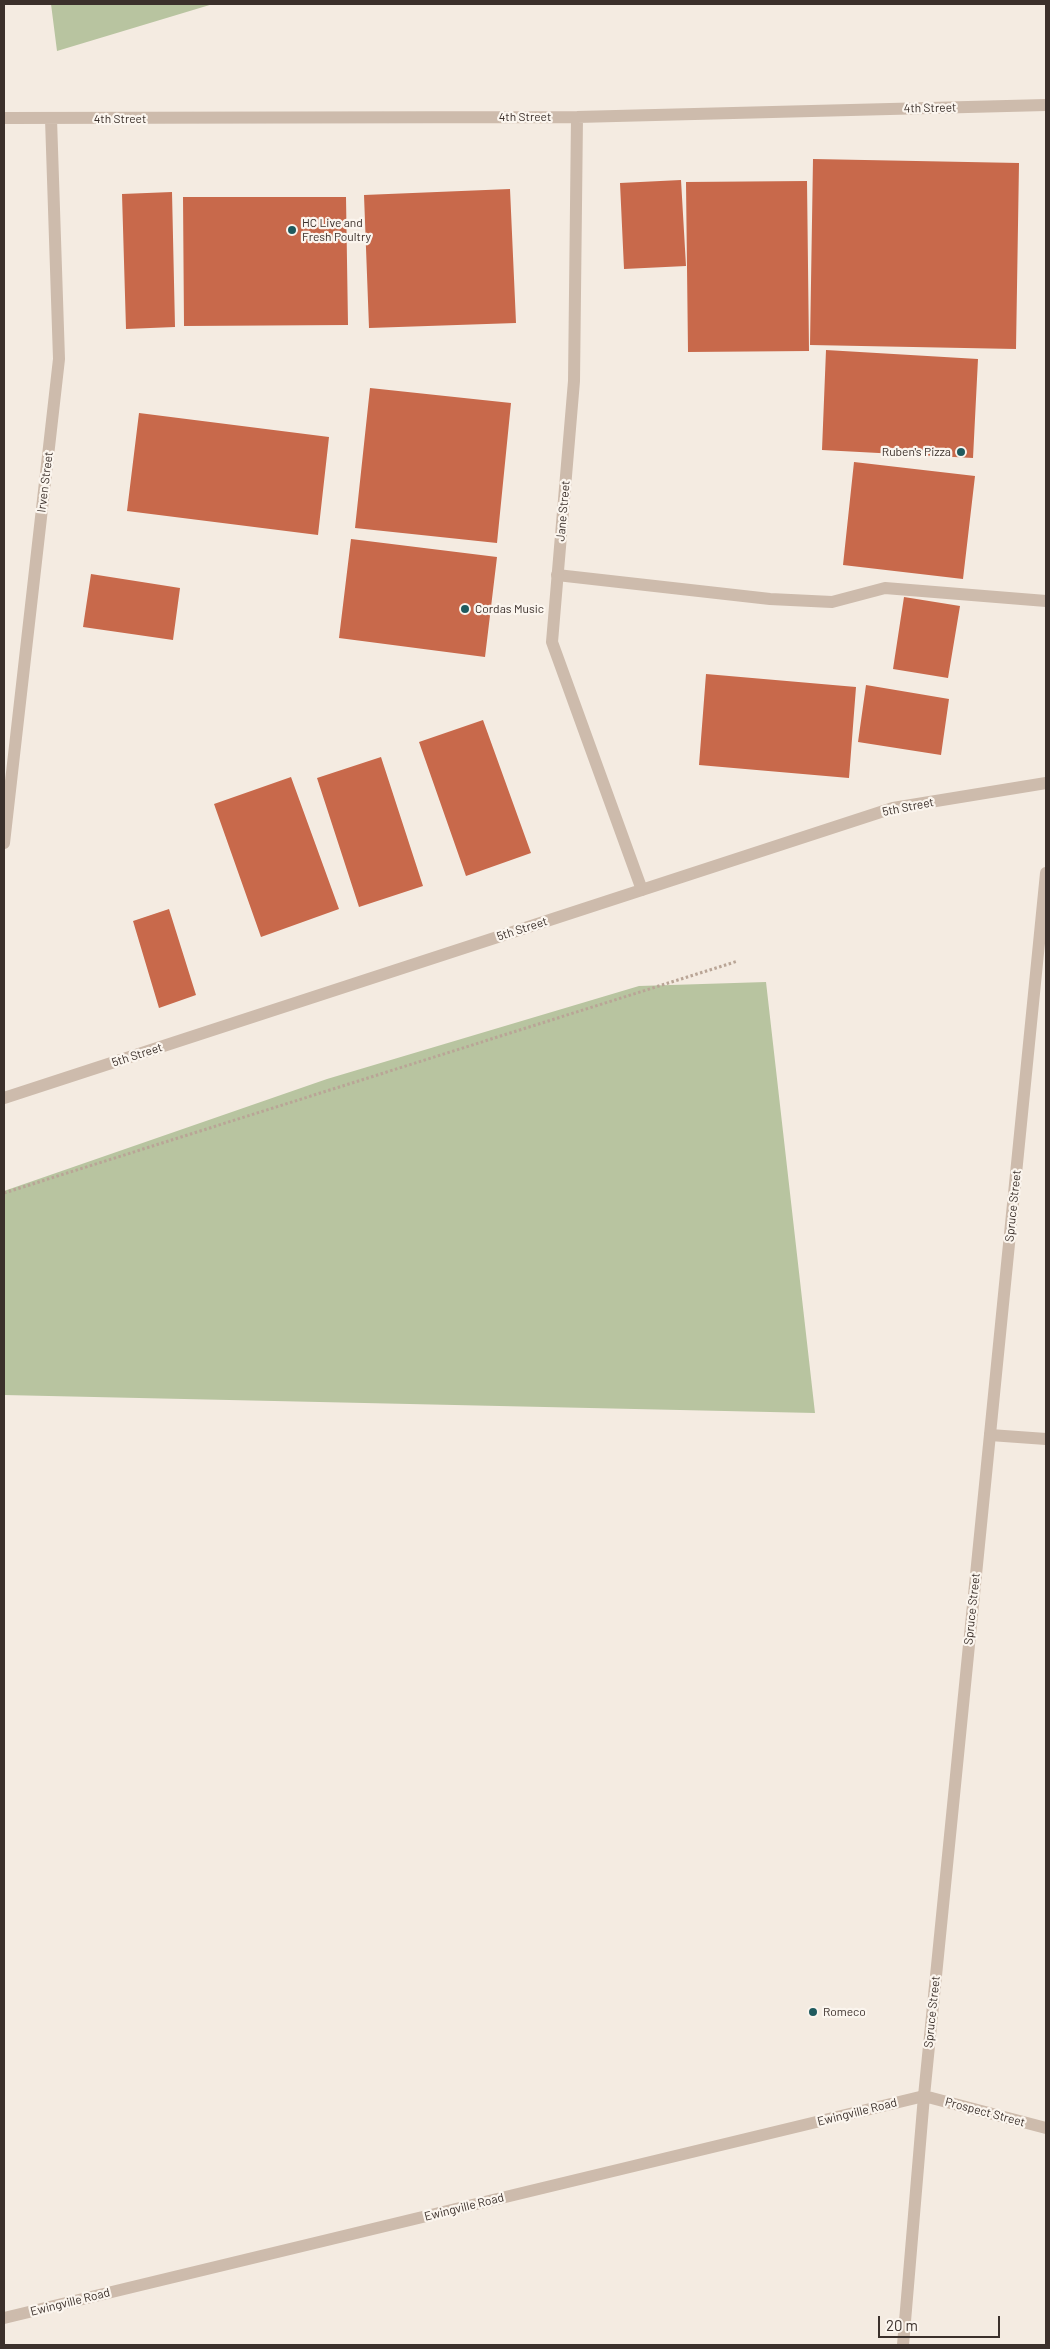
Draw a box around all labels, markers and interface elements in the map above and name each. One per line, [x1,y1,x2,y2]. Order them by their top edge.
street label: 4th Street [904,100,956,116]
street label: 4th Street [499,110,551,124]
street label: 4th Street [94,112,146,126]
place label: HC Live and Fresh Poultry [302,216,371,244]
marker: HC Live and Fresh Poultry [286,224,298,236]
place label: Ruben's Pizza [882,445,951,459]
marker: Ruben's Pizza [955,446,967,458]
street label: Irven Street [34,451,56,513]
street label: Jane Street [553,480,573,542]
place label: Cordas Music [475,602,544,616]
marker: Cordas Music [459,603,471,615]
street label: 5th Street [881,795,935,819]
street label: 5th Street [495,914,549,944]
street label: 5th Street [110,1040,164,1070]
street label: Spruce Street [1002,1169,1024,1243]
street label: Spruce Street [961,1572,983,1646]
street label: Spruce Street [921,1975,943,2049]
place label: Romeco [823,2005,866,2019]
marker: Romeco [807,2006,819,2018]
street label: Prospect Street [943,2094,1027,2130]
street label: Ewingville Road [816,2095,898,2129]
street label: Ewingville Road [423,2190,505,2224]
street label: Ewingville Road [29,2285,111,2319]
scale bar [880,2306,1002,2338]
text: 20 m [886,2316,918,2334]

